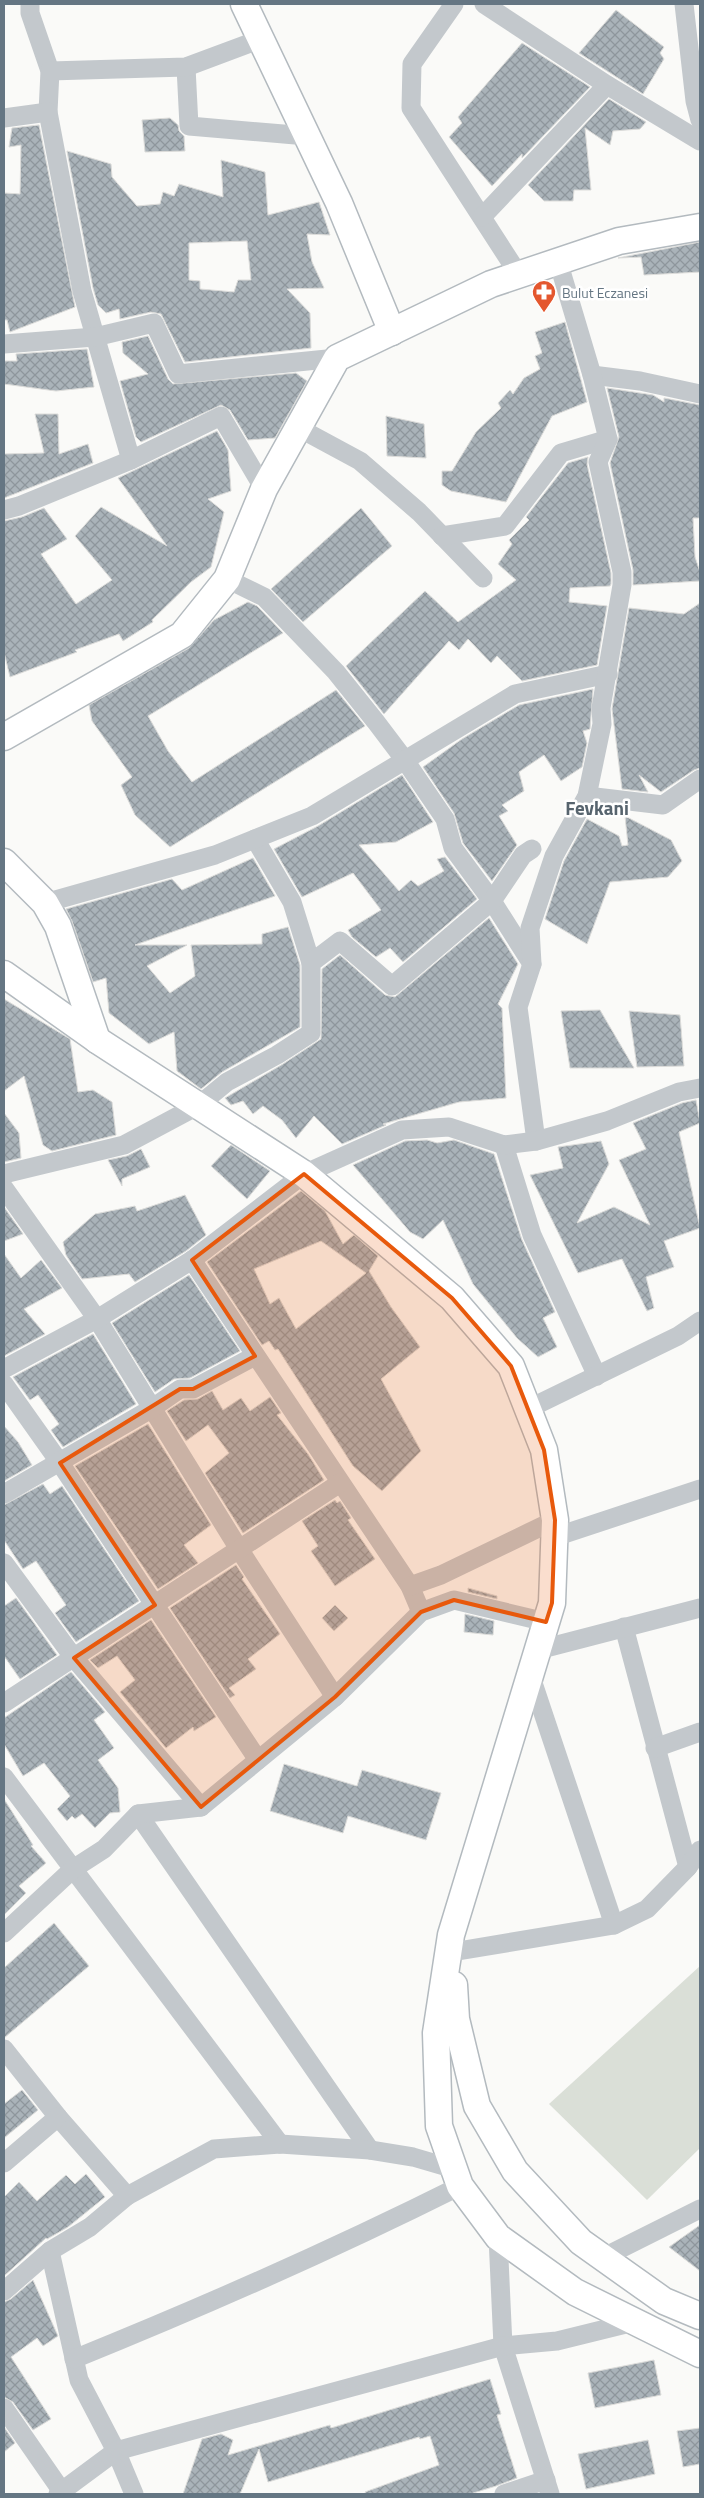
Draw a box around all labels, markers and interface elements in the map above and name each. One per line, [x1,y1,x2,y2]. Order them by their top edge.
pharmacy icon: Bulut Eczanesi [531,279,557,313]
place label: Bulut Eczanesi [562,282,648,303]
district label: Fevkani [565,793,629,822]

